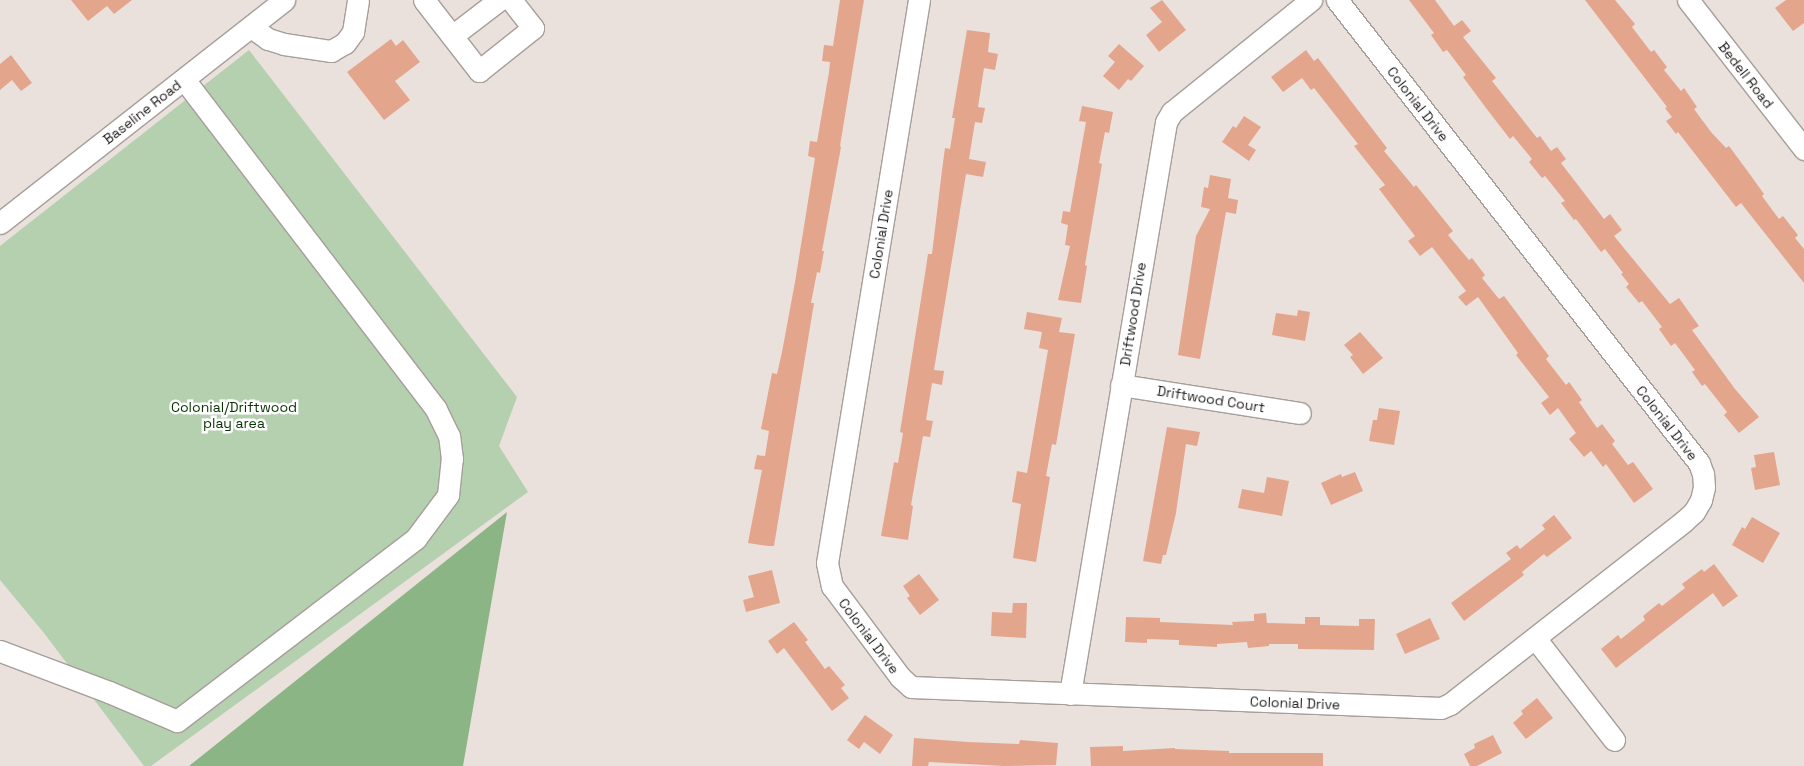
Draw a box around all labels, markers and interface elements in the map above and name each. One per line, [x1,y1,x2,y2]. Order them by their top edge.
street label: Bedell Road [1715,38,1777,112]
street label: Colonial Drive [1384,63,1452,145]
street label: Baseline Road [100,76,184,148]
street label: Colonial Drive [866,188,896,280]
street label: Driftwood Drive [1116,261,1150,367]
street label: Driftwood Court [1156,382,1266,416]
street label: Colonial Drive [1633,382,1701,464]
park label: Colonial/Driftwood play area [171,399,297,432]
street label: Colonial Drive [835,595,903,677]
street label: Colonial Drive [1250,693,1340,713]

